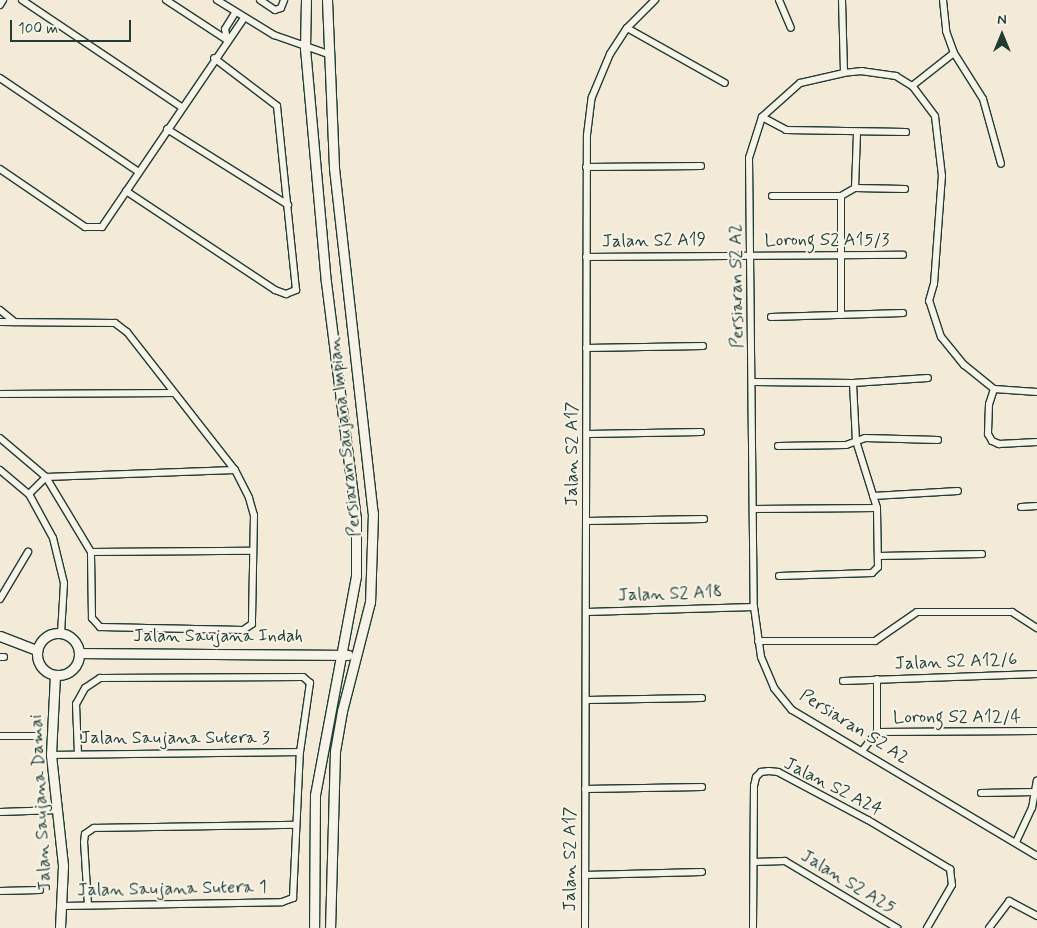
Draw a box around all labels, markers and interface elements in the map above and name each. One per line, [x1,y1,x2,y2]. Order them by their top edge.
scale bar [12,10,134,42]
north arrow [977,10,1027,60]
text: N [997,11,1007,29]
text: 100 m [18,19,58,39]
street label: Persiaran S2 A2 [725,224,749,348]
street label: Jalan S2 A19 [601,229,707,253]
street label: Lorong S2 A15/3 [765,229,889,251]
street label: Persiaran Saujana Impian [323,331,367,543]
street label: Jalan S2 A17 [561,402,583,506]
street label: Jalan S2 A18 [617,581,723,607]
street label: Jalan Saujana Indah [134,625,302,647]
street label: Jalan S2 A12/6 [895,649,1017,675]
street label: Persiaran S2 A2 [796,685,912,769]
street label: Lorong S2 A12/4 [894,706,1020,728]
street label: Jalan Saujana Damai [26,715,56,891]
street label: Jalan Saujana Sutera 3 [81,727,269,749]
street label: Jalan S2 A24 [780,753,886,821]
street label: Jalan S2 A17 [559,807,581,911]
street label: Jalan S2 A25 [797,846,899,918]
street label: Jalan Saujana Sutera 1 [78,877,266,901]

